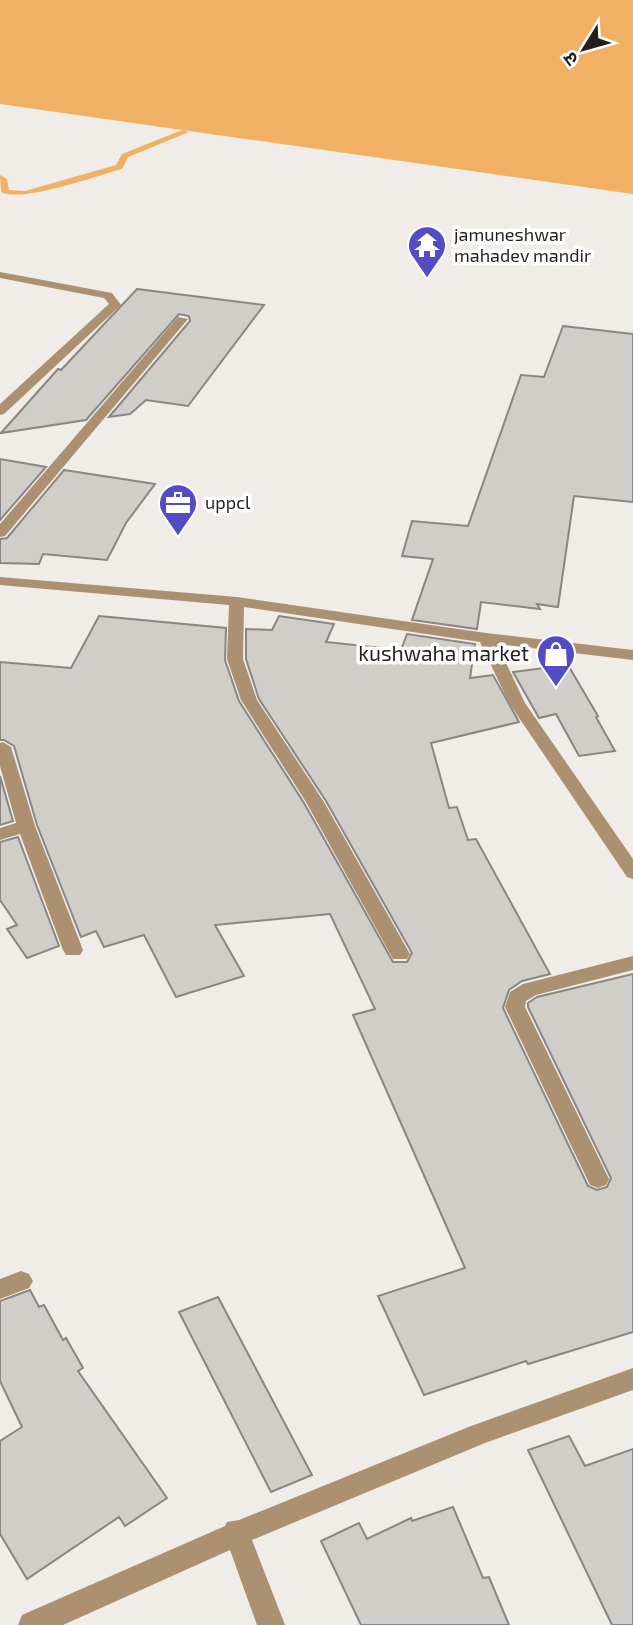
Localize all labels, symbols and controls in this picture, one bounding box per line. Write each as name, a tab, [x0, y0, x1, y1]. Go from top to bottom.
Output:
north arrow	[549, 14, 619, 84]
text: उ	[557, 47, 583, 71]
place label: jamuneshwar mahadev mandir	[454, 223, 591, 266]
temple icon: jamuneshwar mahadev mandir	[406, 224, 448, 279]
office icon: uppcl	[157, 482, 199, 537]
place label: uppcl	[205, 491, 251, 513]
shop icon: kushwaha market	[535, 633, 577, 688]
place label: kushwaha market	[358, 640, 529, 665]

